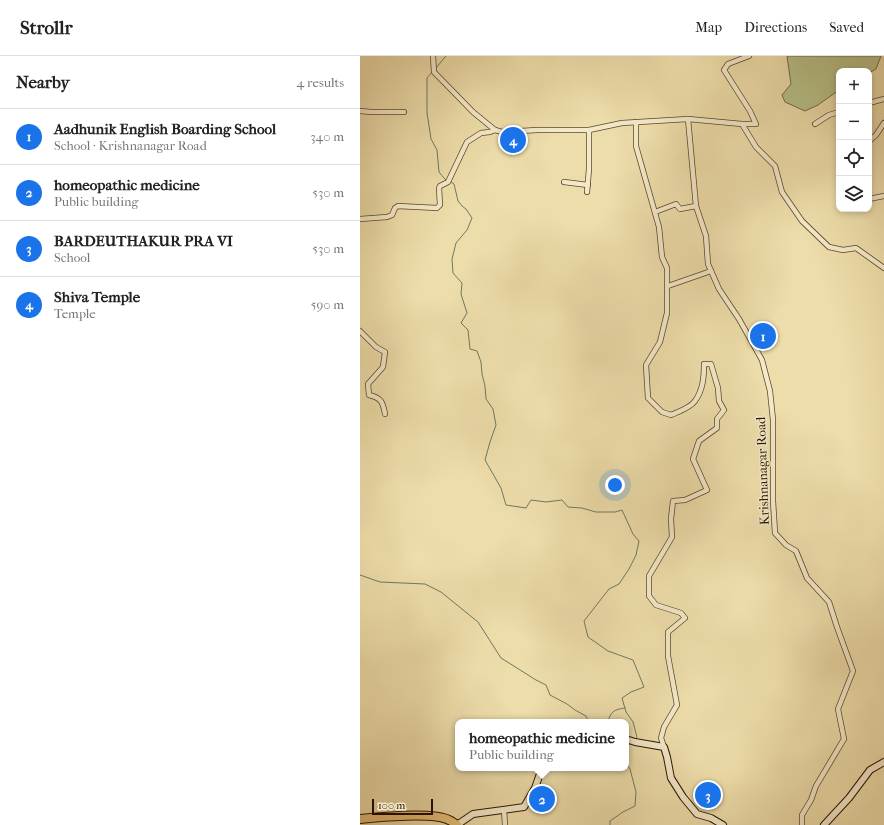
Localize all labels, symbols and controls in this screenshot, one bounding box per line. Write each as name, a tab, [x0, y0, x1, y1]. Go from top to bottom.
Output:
text: Strollr	[20, 17, 73, 39]
text: Map	[695, 19, 722, 36]
text: Directions	[744, 19, 807, 36]
text: Saved	[829, 19, 864, 36]
map controls	[836, 68, 872, 212]
button: +	[836, 68, 872, 104]
text: Nearby	[16, 72, 70, 92]
text: 4 results	[297, 75, 344, 90]
button: −	[836, 104, 872, 140]
text: Aadhunik English Boarding School	[54, 120, 276, 138]
pin: 4	[500, 125, 526, 155]
text: 1	[27, 129, 31, 144]
text: 340 m	[310, 129, 344, 144]
text: School · Krishnanagar Road	[54, 138, 207, 153]
button: locate	[836, 140, 872, 176]
text: homeopathic medicine	[54, 176, 200, 194]
button: layers	[836, 176, 872, 212]
text: 2	[26, 185, 32, 200]
text: 530 m	[312, 185, 344, 200]
text: Public building	[54, 194, 139, 209]
text: BARDEUTHAKUR PRA VI	[54, 232, 233, 250]
text: 3	[26, 241, 32, 256]
text: 530 m	[312, 241, 344, 256]
text: School	[54, 250, 90, 265]
text: Shiva Temple	[54, 288, 140, 306]
text: 4	[25, 297, 33, 312]
text: 590 m	[311, 297, 344, 312]
text: Temple	[54, 306, 96, 321]
pin: 1	[750, 321, 776, 351]
street label: Krishnanagar Road	[753, 416, 772, 525]
your location	[605, 475, 625, 495]
popup	[455, 719, 629, 771]
text: homeopathic medicine	[469, 729, 615, 747]
text: Public building	[469, 747, 554, 762]
pin: 3	[695, 780, 721, 810]
pin: 2	[529, 784, 555, 814]
scale bar	[372, 797, 433, 816]
text: 100 m	[378, 799, 406, 812]

